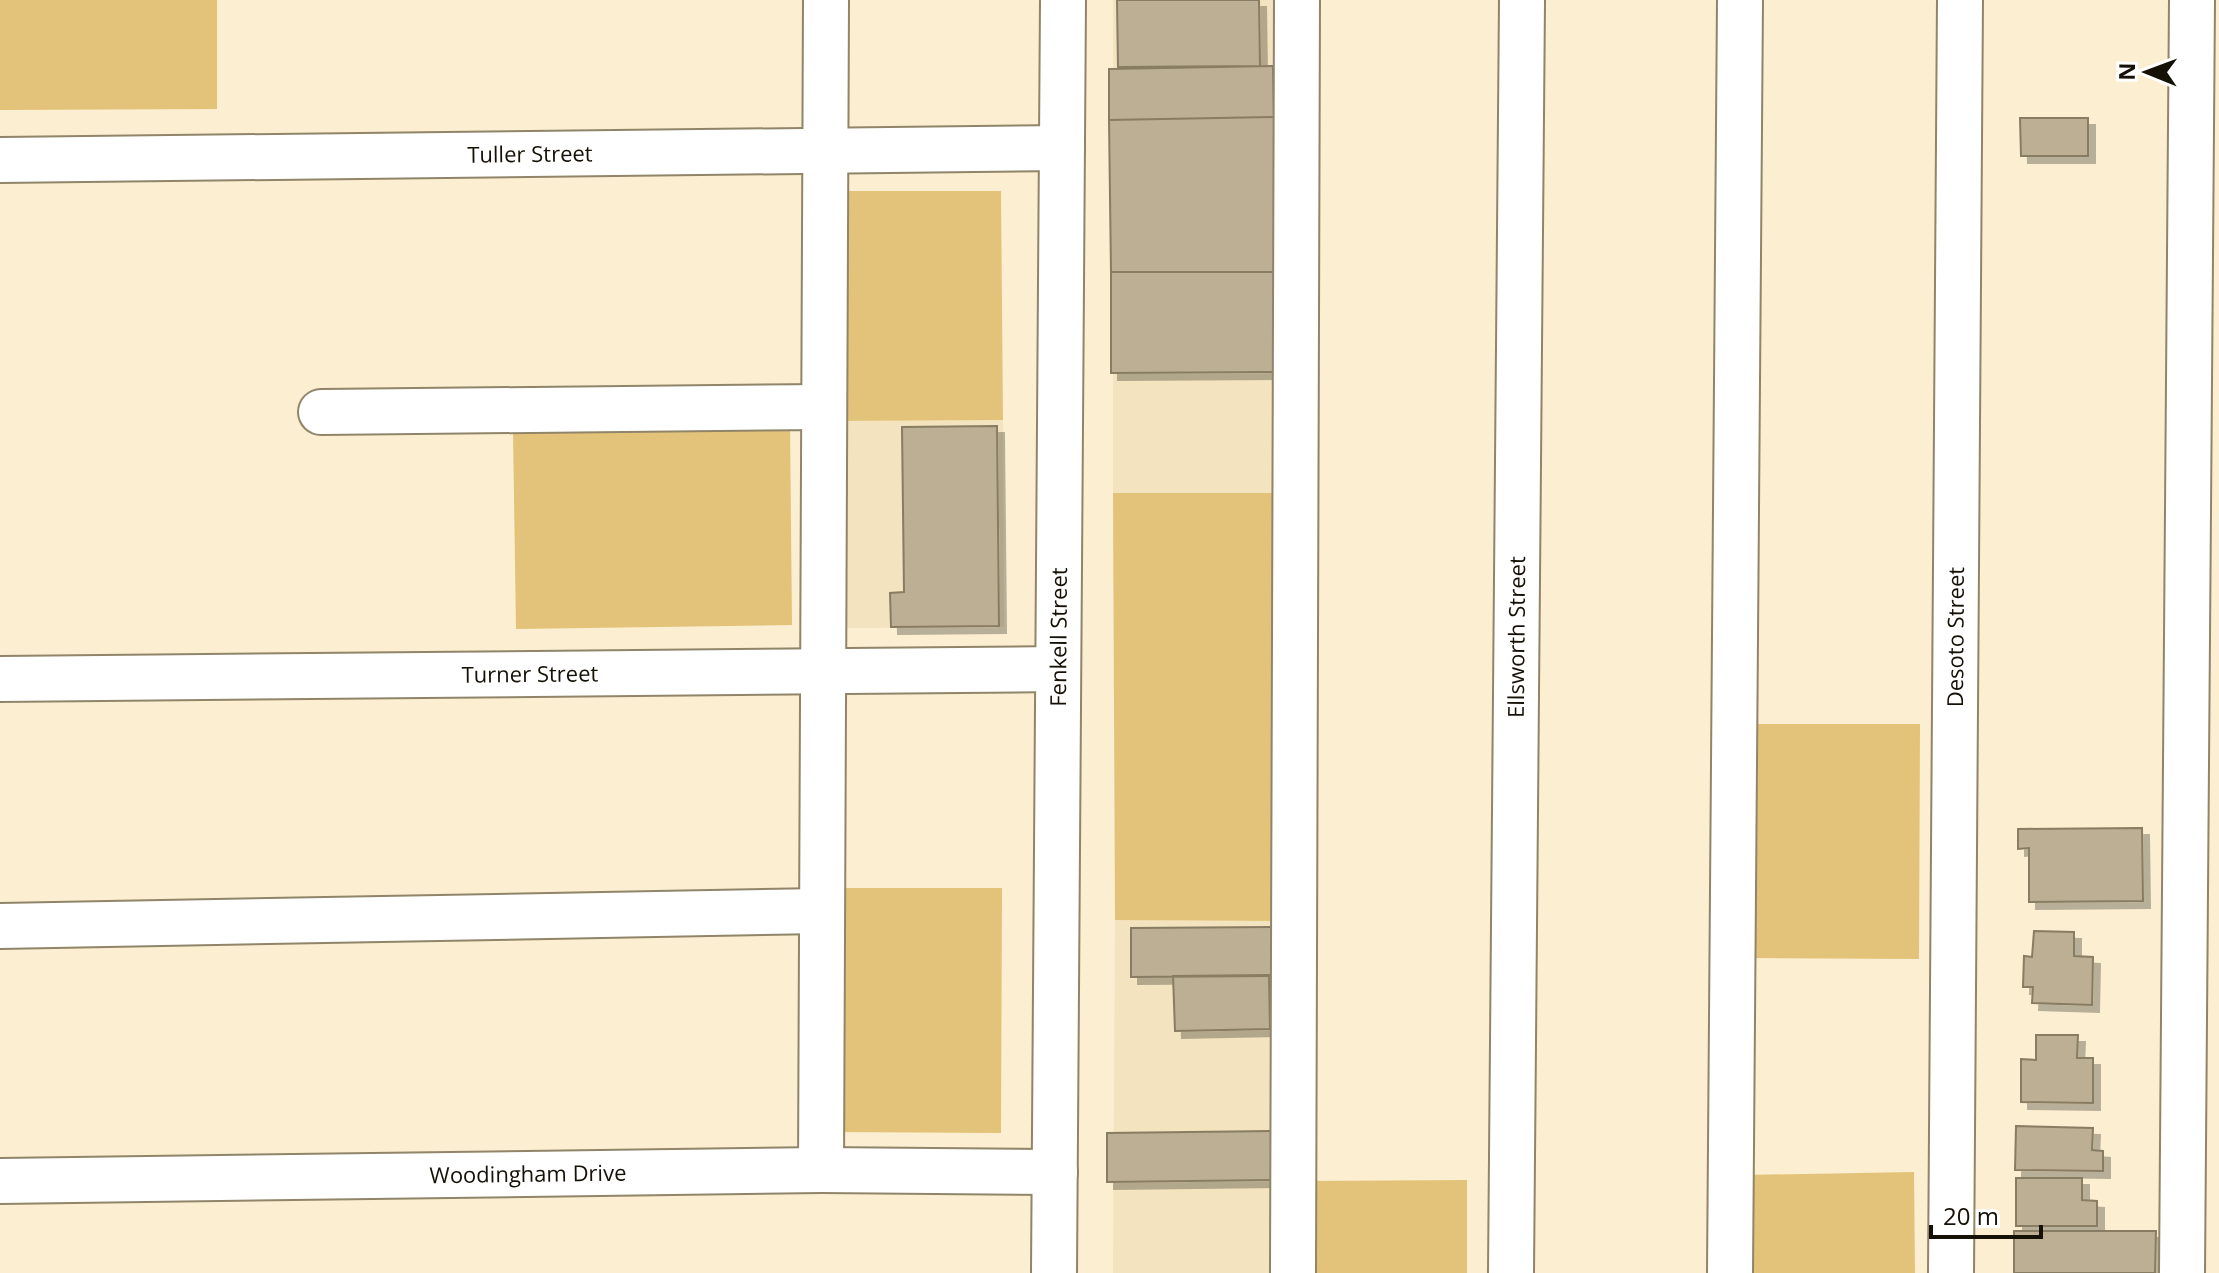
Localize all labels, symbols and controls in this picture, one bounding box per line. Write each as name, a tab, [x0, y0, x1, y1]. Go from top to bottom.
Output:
north arrow	[2107, 32, 2187, 112]
text: N	[2111, 62, 2141, 81]
street label: Tuller Street	[467, 137, 593, 169]
street label: Ellsworth Street	[1500, 556, 1531, 718]
street label: Fenkell Street	[1042, 567, 1073, 707]
street label: Desoto Street	[1939, 567, 1970, 707]
street label: Turner Street	[461, 657, 599, 689]
street label: Woodingham Drive	[429, 1157, 627, 1189]
scale bar	[1931, 1189, 2041, 1239]
text: 20 m	[1943, 1199, 1999, 1232]

